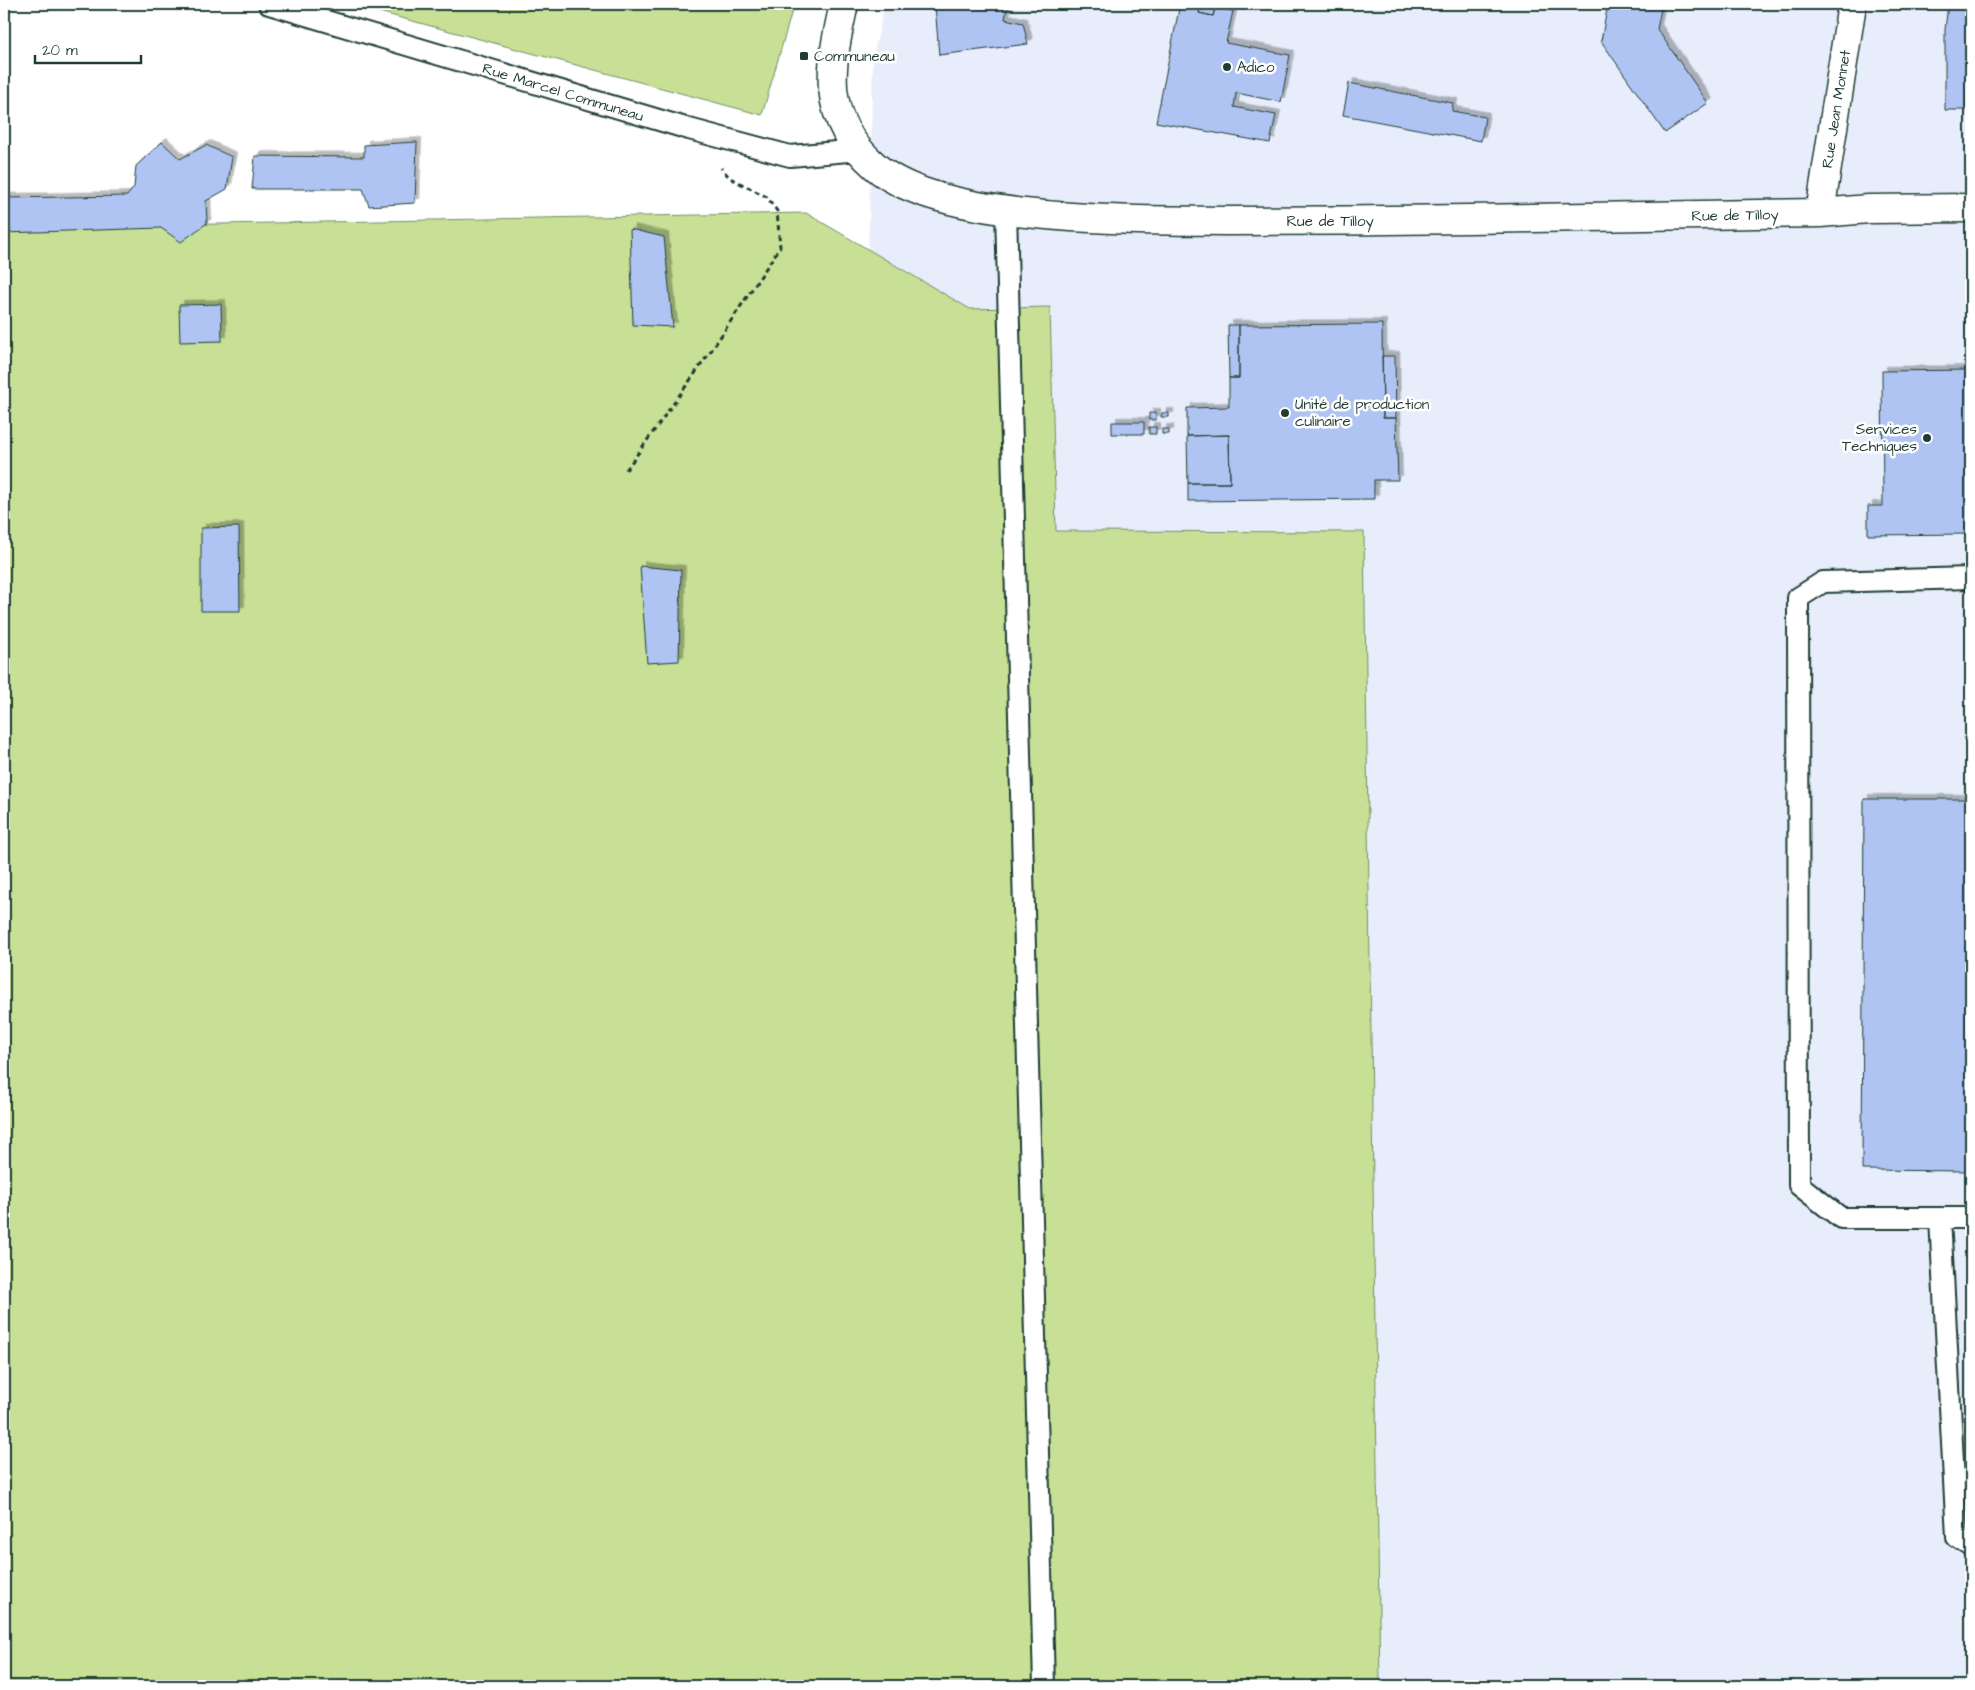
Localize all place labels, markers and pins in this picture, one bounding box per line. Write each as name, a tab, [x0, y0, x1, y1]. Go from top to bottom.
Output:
place label: Communeau	[814, 46, 895, 67]
marker: Communeau	[798, 50, 810, 62]
place label: Adico	[1237, 57, 1275, 78]
marker: Adico	[1221, 61, 1233, 73]
place label: Unité de production culinaire	[1295, 394, 1430, 432]
marker: Unité de production culinaire	[1279, 407, 1291, 419]
place label: Services Techniques	[1842, 419, 1917, 457]
marker: Services Techniques	[1921, 432, 1933, 444]

